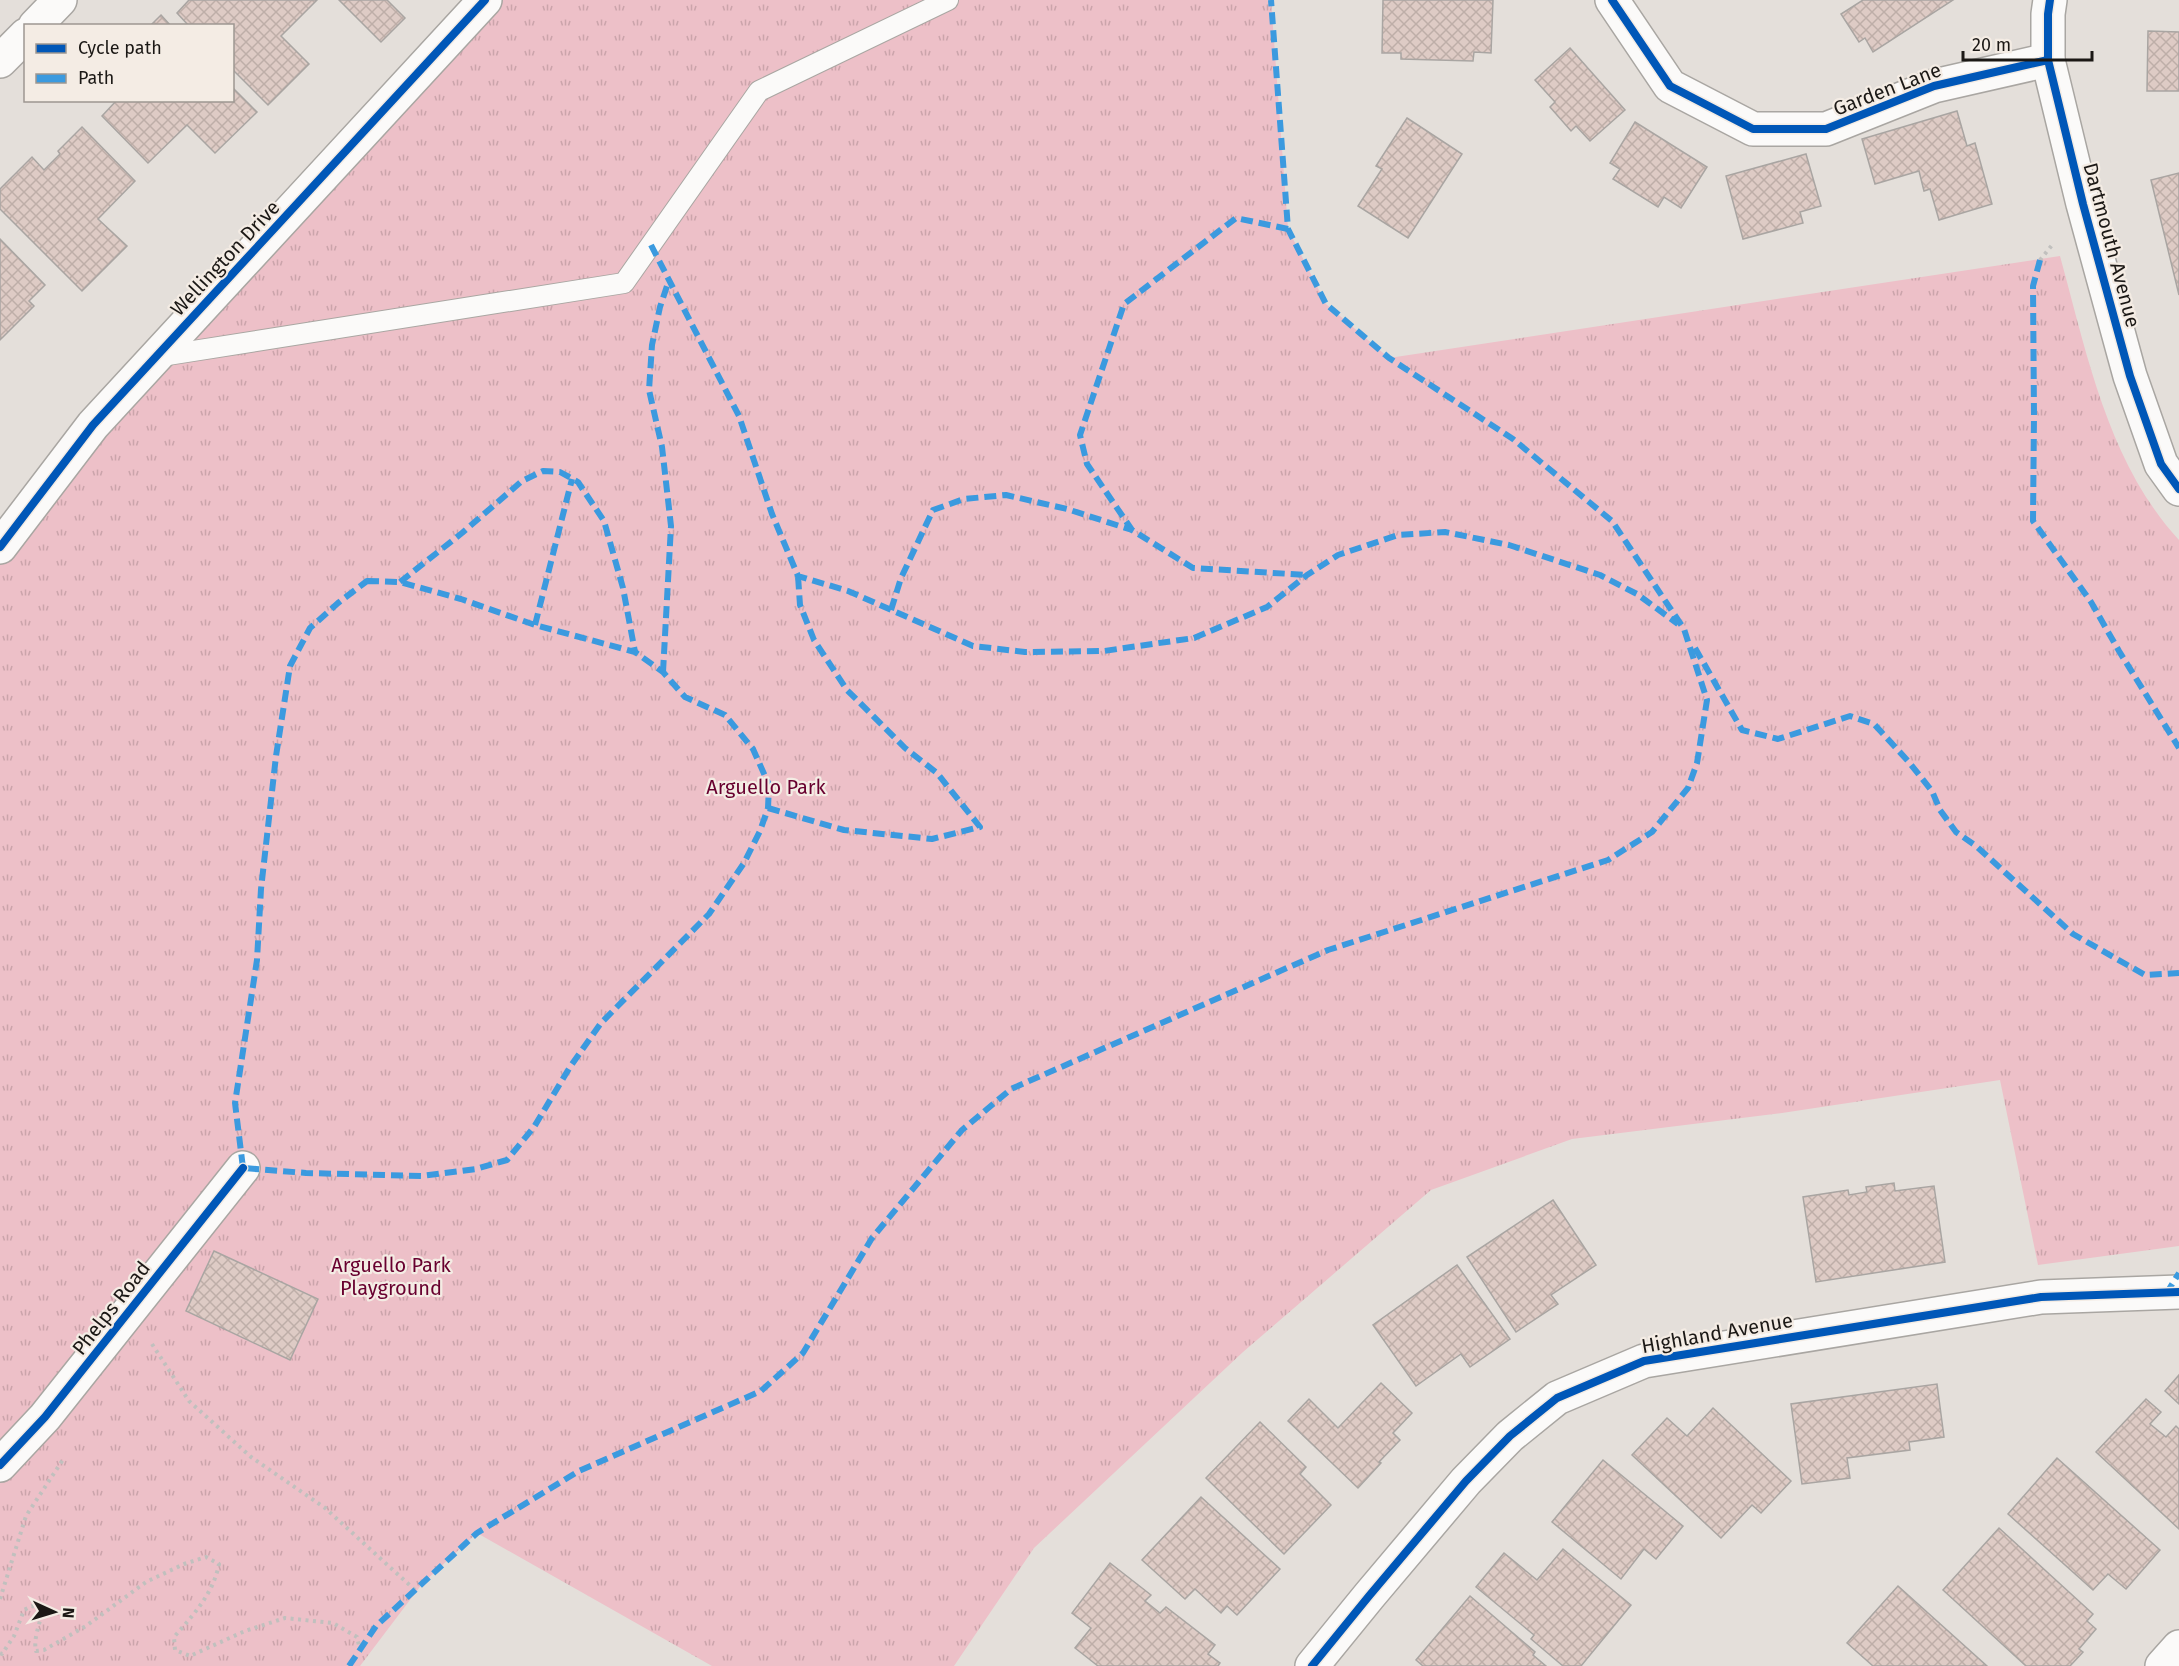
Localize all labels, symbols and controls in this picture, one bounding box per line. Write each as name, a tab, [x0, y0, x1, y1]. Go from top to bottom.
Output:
legend	[24, 24, 234, 102]
scale bar	[1963, 24, 2092, 62]
text: 20 m	[1972, 34, 2011, 56]
text: Cycle path	[78, 37, 162, 59]
street label: Garden Lane	[1830, 57, 1944, 121]
text: Path	[78, 67, 114, 89]
street label: Dartmouth Avenue	[2078, 160, 2146, 330]
street label: Wellington Drive	[165, 195, 285, 321]
park label: Arguello Park	[706, 775, 827, 799]
park label: Arguello Park Playground	[331, 1253, 452, 1300]
street label: Phelps Road	[67, 1256, 155, 1360]
street label: Highland Avenue	[1639, 1308, 1795, 1358]
north arrow	[24, 1582, 84, 1642]
text: N	[59, 1607, 78, 1619]

